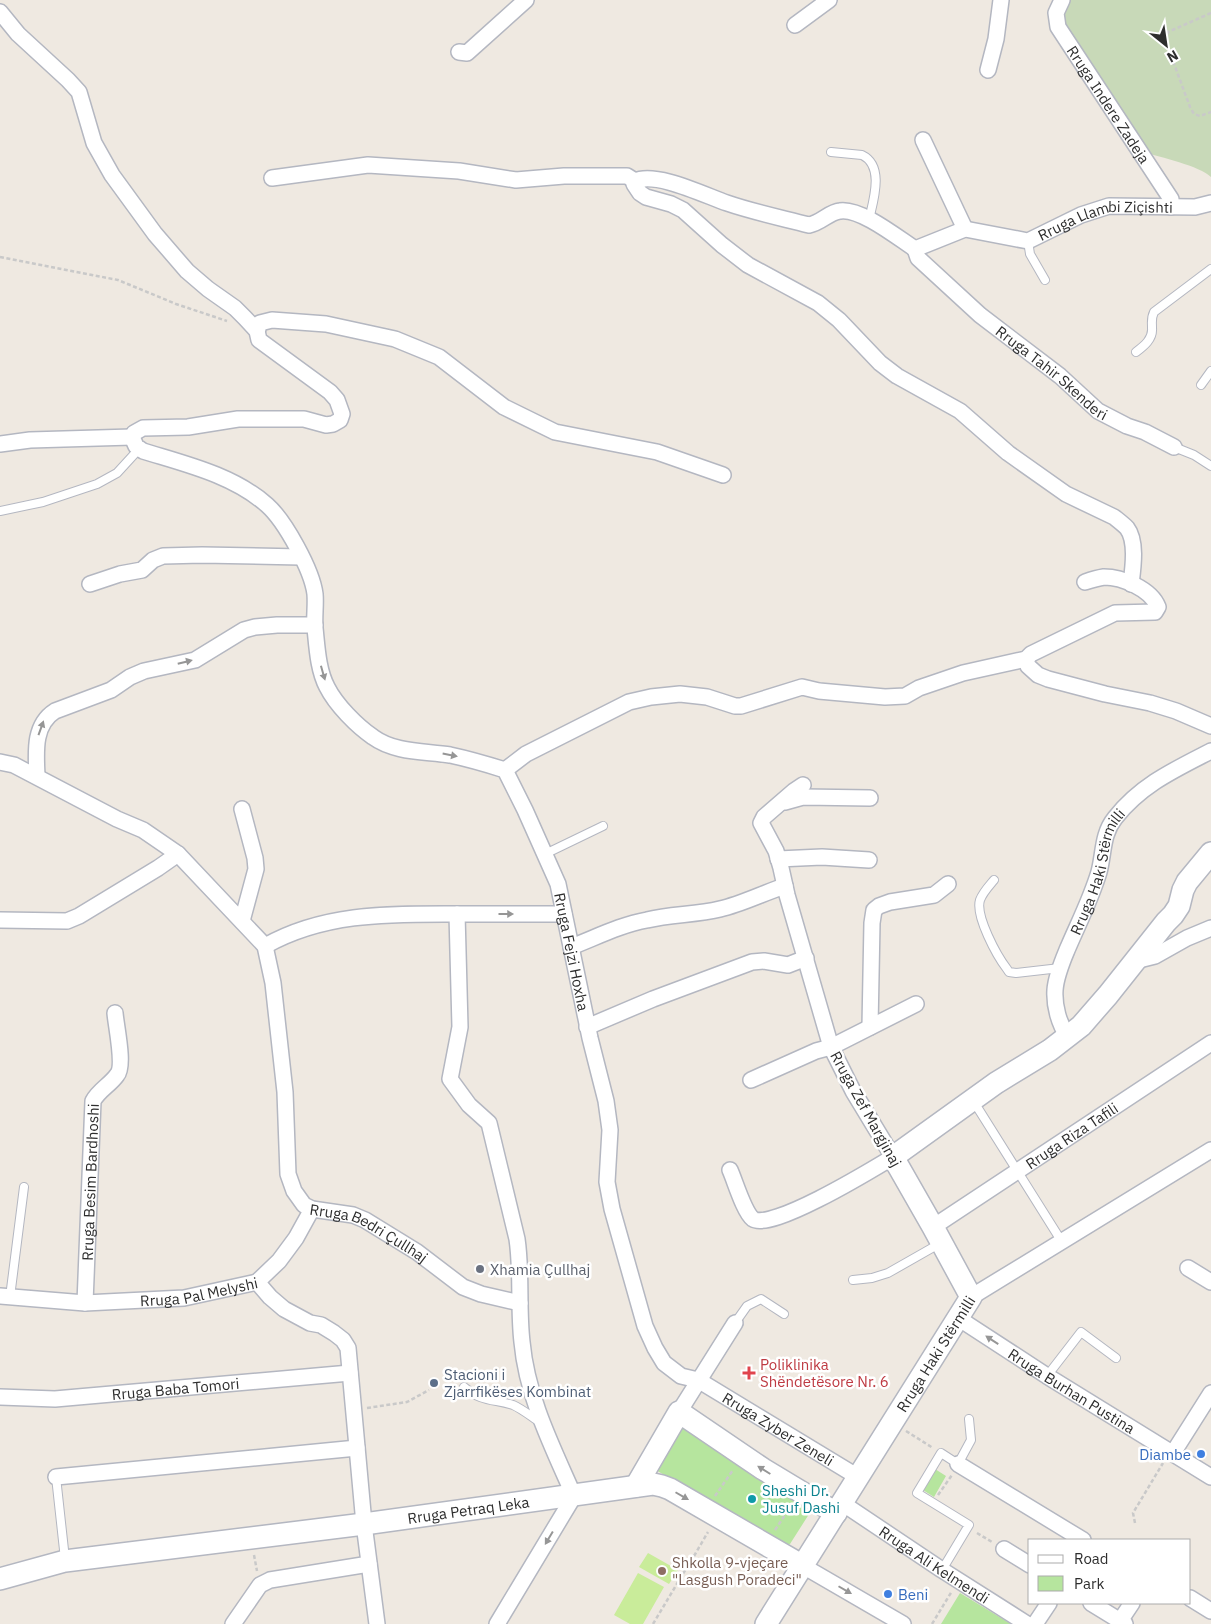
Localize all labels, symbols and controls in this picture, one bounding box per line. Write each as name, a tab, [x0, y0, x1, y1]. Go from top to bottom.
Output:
north arrow	[1141, 20, 1191, 70]
street label: Rruga Indere Zadeja	[1063, 42, 1154, 167]
text: N	[1164, 46, 1181, 67]
street label: Rruga Llambi Ziçishti	[1034, 196, 1173, 244]
street label: Rruga Tahir Skenderi	[992, 321, 1111, 424]
one-way arrow	[177, 658, 192, 666]
one-way arrow	[319, 666, 327, 681]
one-way arrow	[37, 720, 45, 735]
one-way arrow	[442, 752, 458, 760]
street label: Rruga Haki Stërmilli	[1065, 804, 1129, 938]
street label: Rruga Fejzi Hoxha	[551, 891, 594, 1013]
one-way arrow	[498, 910, 514, 918]
street label: Rruga Zef Margjinaj	[826, 1048, 906, 1170]
street label: Rruga Riza Tafili	[1022, 1098, 1121, 1173]
street label: Rruga Besim Bardhoshi	[77, 1103, 102, 1261]
street label: Rruga Bedri Çullhaj	[309, 1199, 432, 1266]
place label: Xhamia Çullhaj	[490, 1260, 590, 1279]
marker: Xhamia Çullhaj	[474, 1263, 486, 1275]
street label: Rruga Pal Melyshi	[140, 1273, 259, 1310]
street label: Rruga Haki Stërmilli	[892, 1292, 979, 1415]
one-way arrow	[985, 1335, 998, 1345]
street label: Rruga Burhan Pustina	[1005, 1344, 1139, 1437]
place label: Poliklinika Shëndetësore Nr. 6	[760, 1355, 889, 1391]
place label: Stacioni i Zjarrfikëses Kombinat	[444, 1365, 591, 1401]
marker: Poliklinika Shëndetësore Nr. 6	[742, 1366, 756, 1380]
street label: Rruga Baba Tomori	[111, 1373, 240, 1403]
marker: Stacioni i Zjarrfikëses Kombinat	[428, 1377, 440, 1389]
street label: Rruga Zyber Zeneli	[719, 1388, 837, 1470]
place label: Diambe	[1139, 1445, 1191, 1464]
marker: Diambe	[1195, 1448, 1207, 1460]
one-way arrow	[758, 1465, 771, 1474]
place label: Sheshi Dr. Jusuf Dashi	[762, 1481, 840, 1517]
street label: Rruga Petraq Leka	[406, 1492, 530, 1527]
one-way arrow	[675, 1492, 688, 1501]
marker: Sheshi Dr. Jusuf Dashi	[746, 1493, 758, 1505]
street label: Rruga Ali Kelmendi	[876, 1521, 993, 1607]
one-way arrow	[544, 1531, 554, 1544]
legend	[1028, 1539, 1191, 1604]
text: Road	[1074, 1549, 1109, 1568]
place label: Shkolla 9-vjeçare "Lasgush Poradeci"	[672, 1553, 802, 1589]
marker: Shkolla 9-vjeçare "Lasgush Poradeci"	[656, 1565, 668, 1577]
text: Park	[1074, 1574, 1104, 1593]
place label: Beni	[898, 1585, 928, 1604]
one-way arrow	[838, 1586, 852, 1595]
marker: Beni	[882, 1588, 894, 1600]

